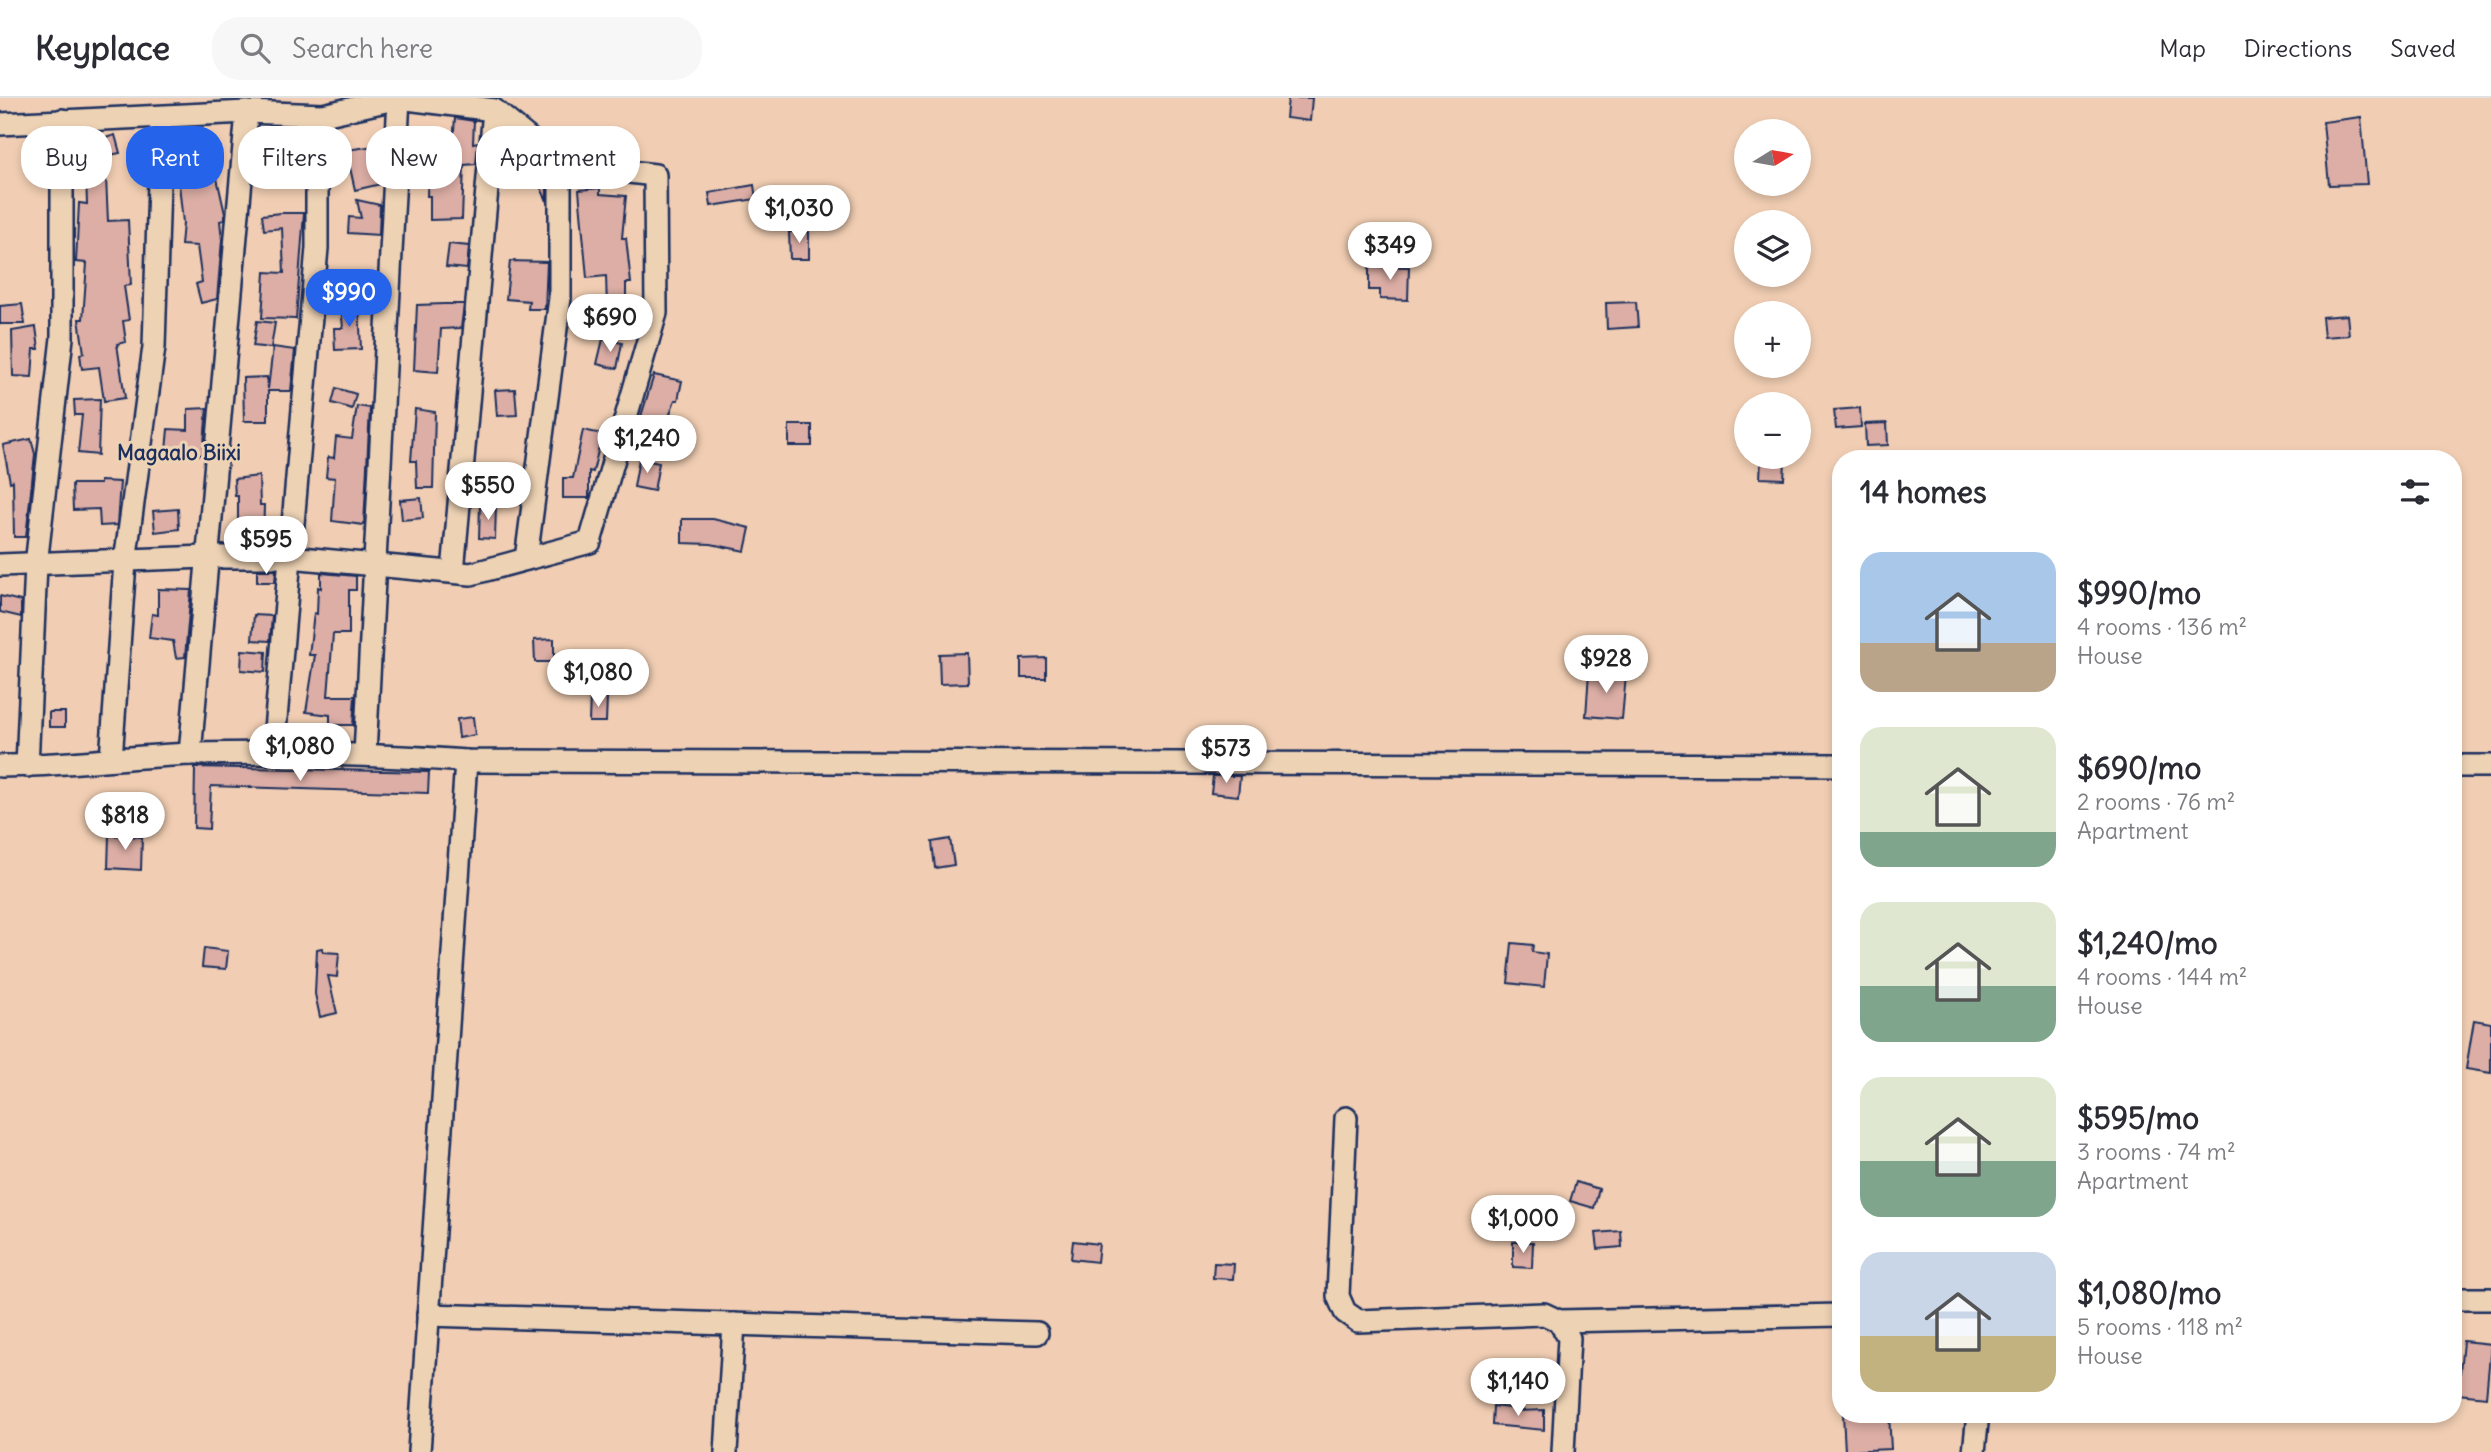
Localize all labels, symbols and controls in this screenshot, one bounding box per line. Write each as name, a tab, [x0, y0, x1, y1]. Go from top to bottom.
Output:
search box	[212, 17, 702, 80]
text: Keyplace	[35, 27, 170, 69]
icon: search	[236, 29, 274, 67]
text: Search here	[292, 32, 433, 65]
text: Map	[2159, 33, 2206, 63]
text: Directions	[2244, 33, 2352, 63]
text: Saved	[2390, 33, 2456, 63]
north arrow	[1734, 119, 1811, 196]
map controls	[1734, 119, 1811, 469]
chip: Buy	[21, 126, 112, 189]
chip: Rent	[126, 126, 224, 189]
chip: Filters	[238, 126, 352, 189]
chip: New	[366, 126, 462, 189]
chip: Apartment	[476, 126, 640, 189]
pin: $1,030	[742, 186, 856, 245]
text: $1,030	[764, 193, 834, 222]
button: layers	[1734, 210, 1811, 287]
pin: $349	[1349, 222, 1431, 282]
text: $349	[1364, 230, 1416, 259]
pin: $990	[308, 270, 390, 329]
text: $990	[322, 277, 376, 306]
pin: $690	[569, 294, 651, 354]
button: +	[1734, 301, 1811, 378]
text: $690	[583, 302, 637, 331]
button: −	[1734, 392, 1811, 469]
pin: $1,240	[590, 416, 704, 475]
text: $1,240	[614, 423, 680, 452]
district label: Magaalo Biixi	[117, 439, 241, 466]
pin: $550	[447, 462, 529, 522]
text: $550	[461, 470, 515, 499]
text: 14 homes	[1860, 473, 1987, 511]
icon: filters	[2396, 473, 2434, 511]
pin: $595	[225, 517, 307, 576]
text: $595	[240, 524, 292, 553]
text: $990/mo	[2077, 574, 2201, 612]
icon: home	[1916, 580, 2000, 664]
text: 4 rooms · 136 m²	[2077, 612, 2247, 641]
pin: $928	[1565, 636, 1647, 695]
text: House	[2077, 641, 2143, 670]
text: $928	[1580, 643, 1632, 672]
pin: $1,080	[541, 650, 655, 709]
text: $1,080	[563, 657, 633, 686]
pin: $1,080	[243, 724, 357, 783]
pin: $573	[1185, 726, 1267, 785]
text: $1,080	[265, 731, 335, 760]
text: $573	[1201, 733, 1251, 762]
text: $690/mo	[2077, 749, 2201, 787]
icon: home	[1916, 755, 2000, 839]
text: 2 rooms · 76 m²	[2077, 787, 2235, 816]
pin: $818	[84, 792, 166, 852]
text: $818	[101, 800, 149, 829]
text: Apartment	[2077, 816, 2189, 845]
text: $1,240/mo	[2077, 924, 2218, 962]
icon: home	[1916, 930, 2000, 1014]
text: 4 rooms · 144 m²	[2077, 962, 2247, 991]
text: House	[2077, 991, 2143, 1020]
text: $595/mo	[2077, 1099, 2199, 1137]
icon: home	[1916, 1105, 2000, 1189]
text: 3 rooms · 74 m²	[2077, 1137, 2236, 1166]
text: Apartment	[2077, 1166, 2189, 1195]
pin: $1,000	[1466, 1196, 1580, 1255]
text: $1,000	[1487, 1203, 1559, 1232]
text: $1,080/mo	[2077, 1274, 2221, 1312]
icon: home	[1916, 1280, 2000, 1364]
text: 5 rooms · 118 m²	[2077, 1312, 2243, 1341]
text: House	[2077, 1341, 2143, 1370]
pin: $1,140	[1461, 1358, 1575, 1418]
text: $1,140	[1487, 1366, 1549, 1395]

